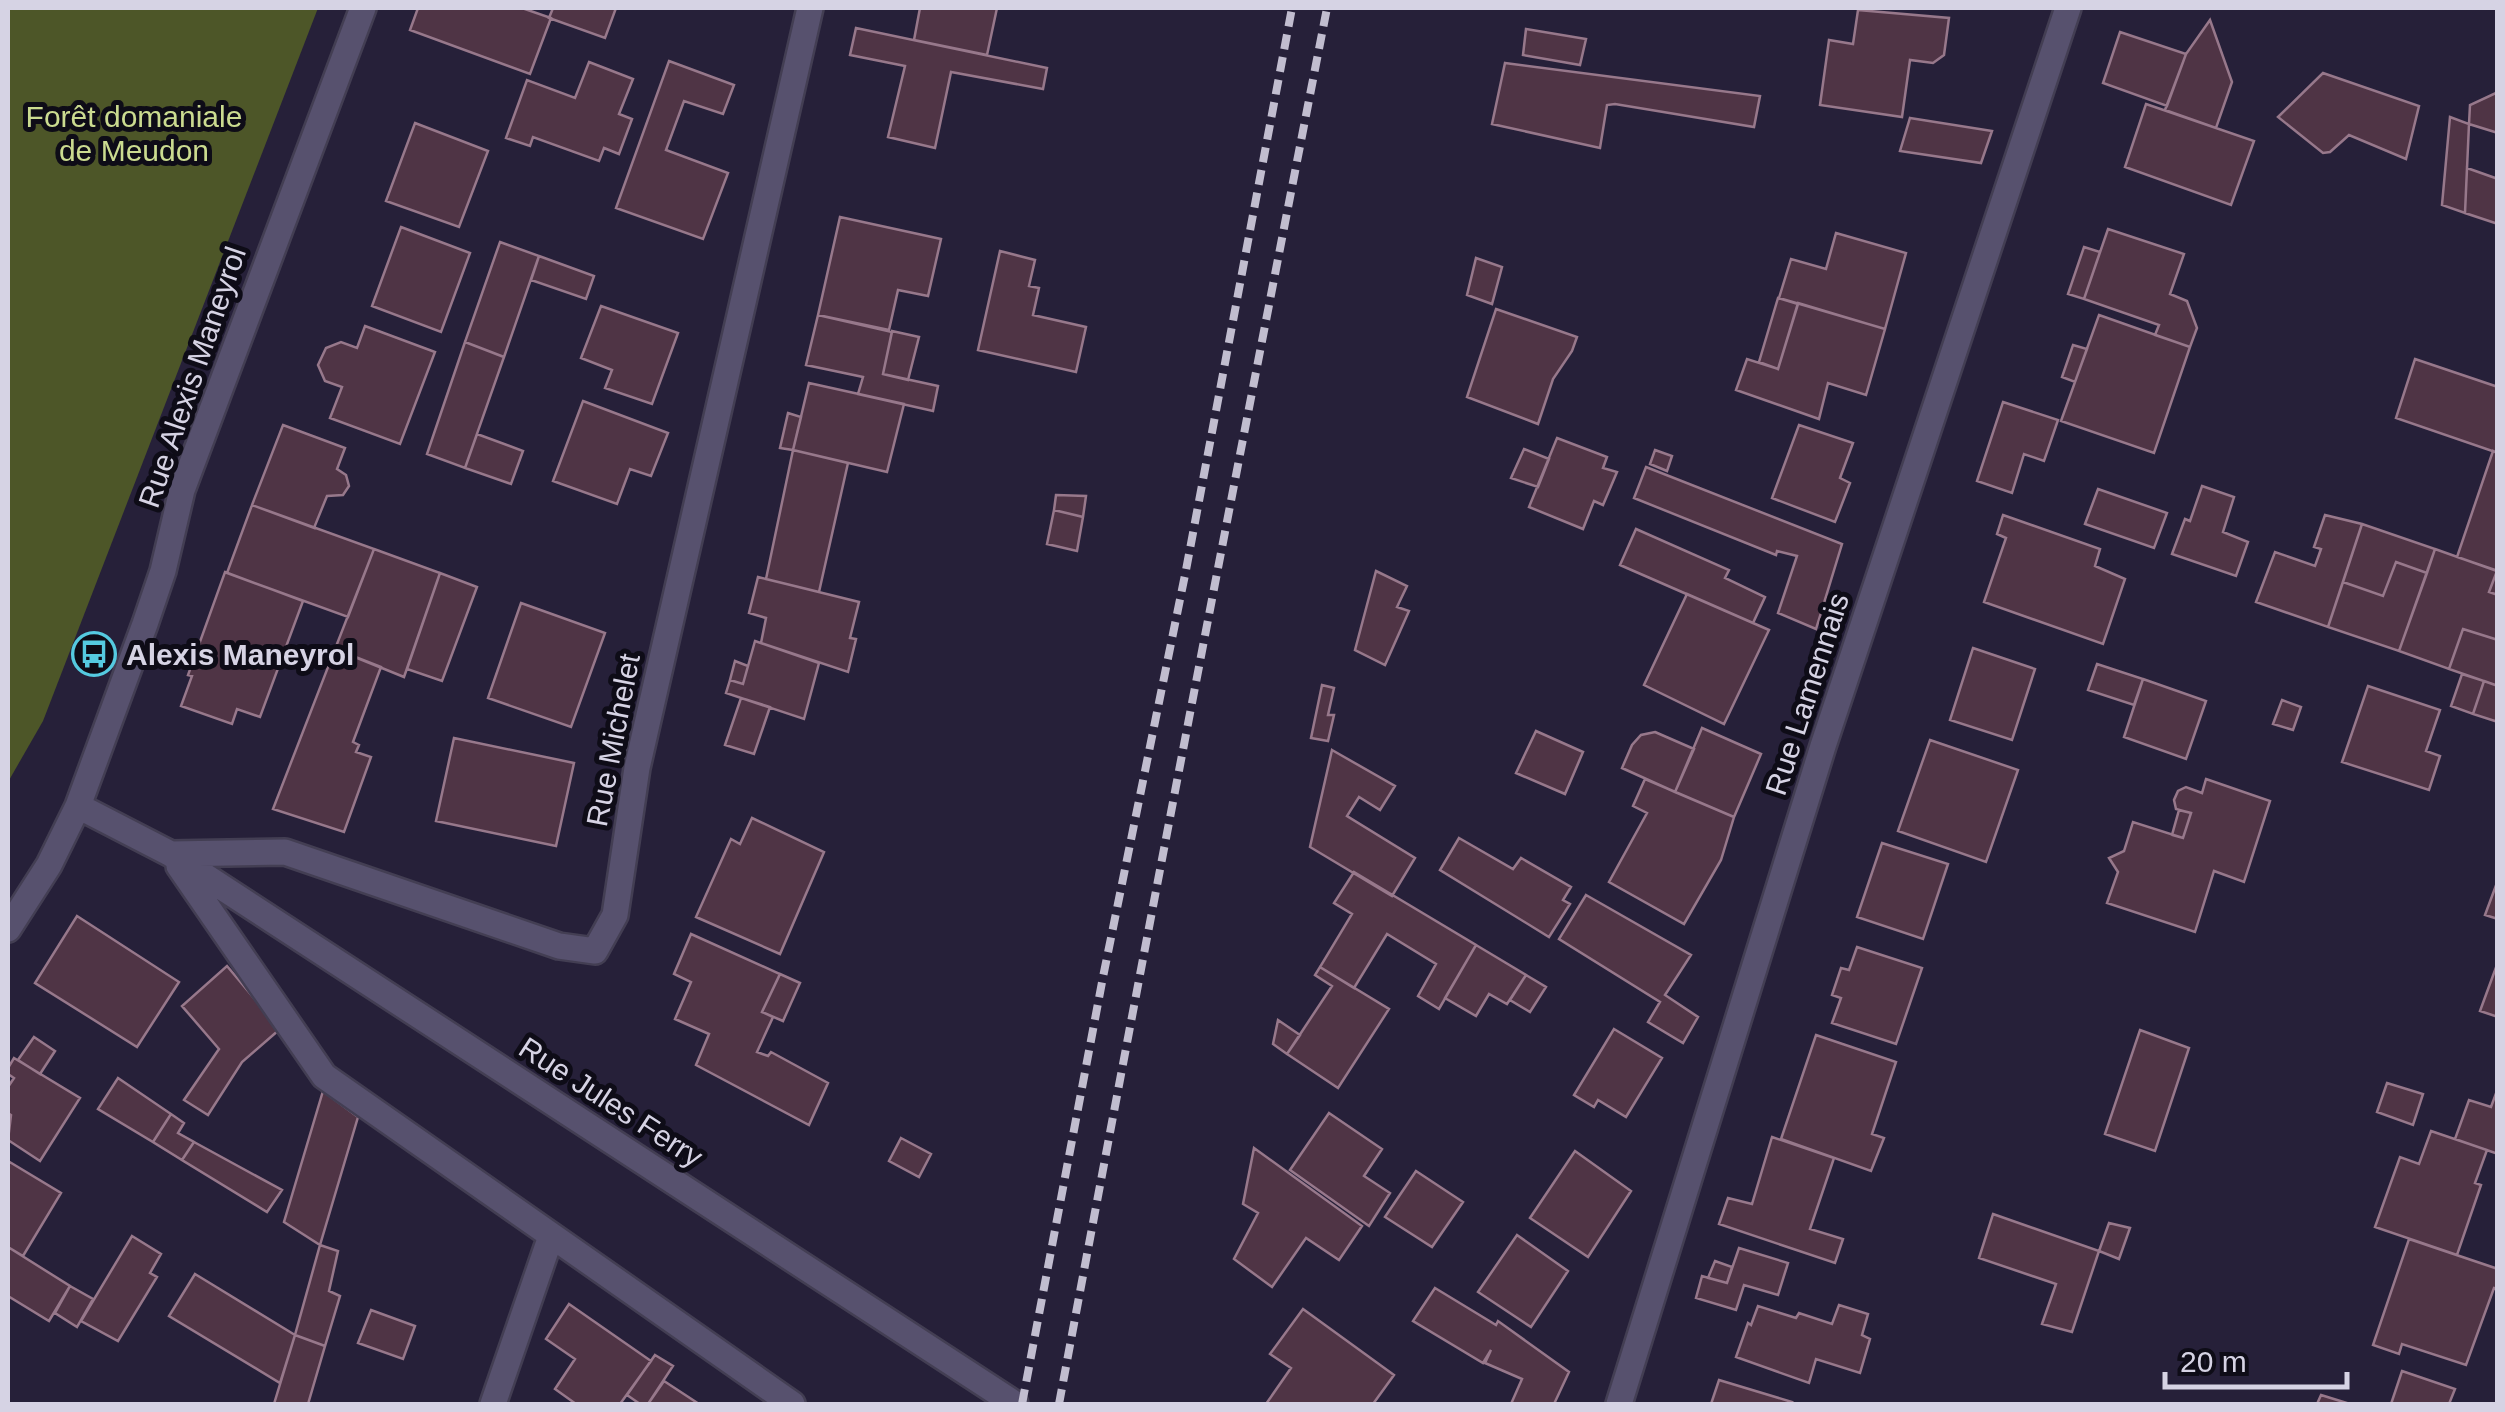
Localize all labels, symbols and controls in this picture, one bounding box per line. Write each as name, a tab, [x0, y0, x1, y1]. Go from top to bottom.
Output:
park label: Forêt domaniale de Meudon	[26, 100, 242, 167]
street label: Rue Alexis Maneyrol	[132, 242, 252, 512]
street label: Rue Lamennais	[1759, 589, 1855, 799]
bus stop icon: Alexis Maneyrol	[71, 631, 117, 677]
place label: Alexis Maneyrol	[126, 638, 354, 671]
street label: Rue Michelet	[580, 650, 646, 829]
street label: Rue Jules Ferry	[513, 1031, 709, 1173]
scale bar	[2165, 1327, 2348, 1389]
text: 20 m	[2180, 1345, 2247, 1378]

